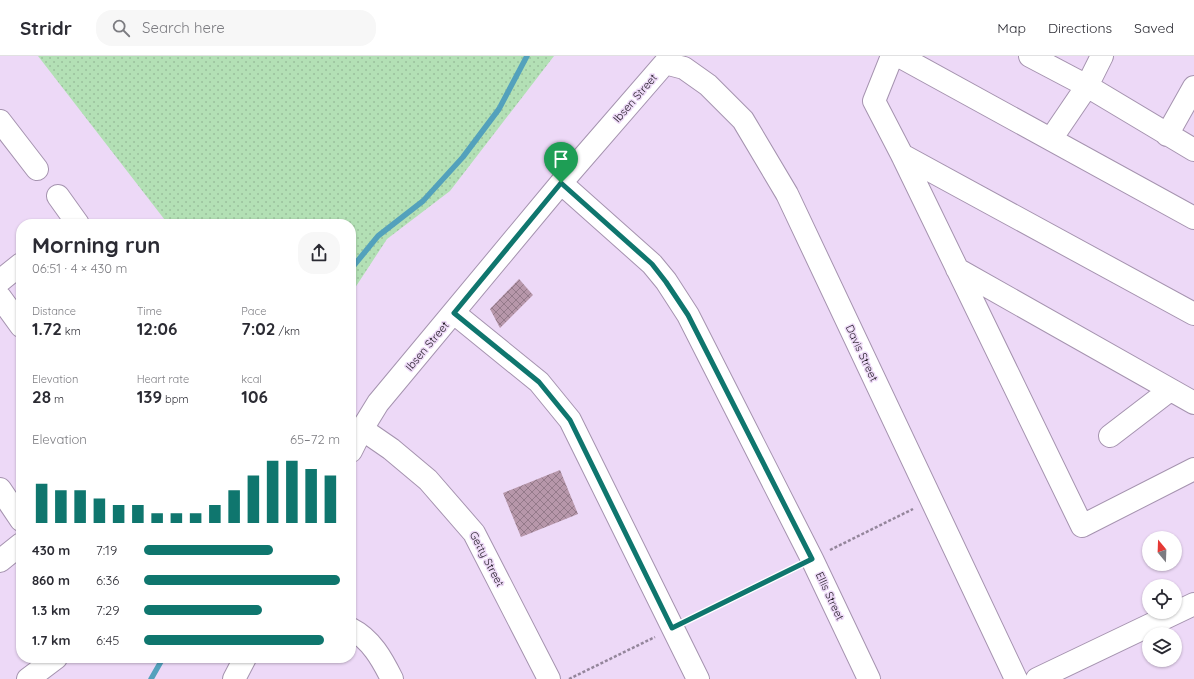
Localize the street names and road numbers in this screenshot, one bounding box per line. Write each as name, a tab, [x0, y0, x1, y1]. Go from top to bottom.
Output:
street label: Ibsen Street	[610, 70, 660, 125]
street label: Ibsen Street	[402, 318, 452, 374]
street label: Davis Street	[843, 322, 881, 384]
street label: Getty Street	[467, 529, 508, 589]
street label: Ellis Street	[813, 570, 847, 623]

